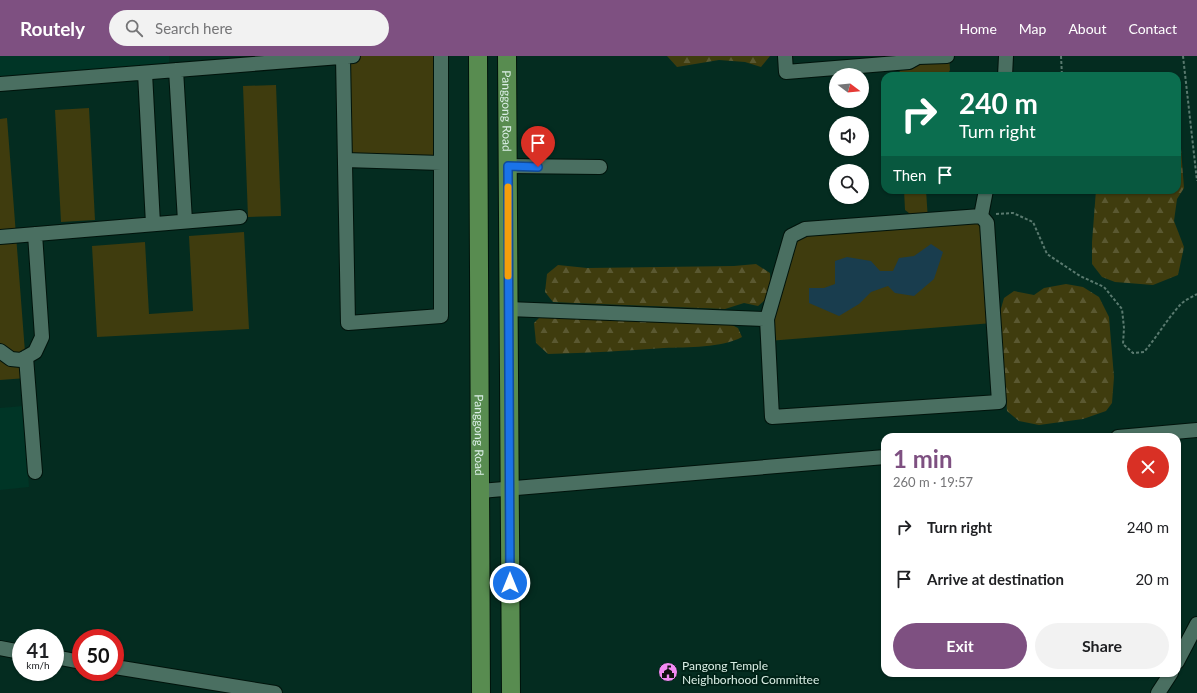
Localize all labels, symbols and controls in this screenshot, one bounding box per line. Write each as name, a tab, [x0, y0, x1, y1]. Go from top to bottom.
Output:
search box	[109, 10, 389, 46]
text: Routely	[20, 17, 85, 40]
icon: search	[123, 17, 145, 39]
text: Search here	[155, 19, 232, 37]
text: Home	[959, 20, 997, 37]
text: Map	[1019, 20, 1046, 37]
text: About	[1068, 20, 1106, 37]
text: Contact	[1128, 20, 1177, 37]
north arrow	[829, 68, 869, 108]
map controls	[829, 68, 869, 204]
street label: Panggong Road	[500, 70, 515, 152]
text: 240 m	[959, 86, 1038, 120]
icon: right	[893, 88, 945, 140]
button: sound	[829, 116, 869, 156]
text: Turn right	[959, 120, 1036, 142]
pin	[521, 126, 555, 167]
icon: arrive	[527, 132, 549, 154]
button: search	[829, 164, 869, 204]
icon: arrive	[934, 164, 956, 186]
text: Then	[893, 166, 926, 184]
street label: Panggong Road	[472, 394, 487, 476]
text: 1 min	[893, 444, 953, 473]
button: close	[1127, 446, 1169, 488]
text: 260 m · 19:57	[893, 474, 973, 490]
icon: right	[893, 516, 915, 538]
text: Turn right	[927, 518, 992, 536]
text: 240 m	[1127, 518, 1169, 536]
position arrow	[489, 562, 531, 604]
icon: arrive	[893, 568, 915, 590]
text: Arrive at destination	[927, 570, 1064, 588]
text: 20 m	[1135, 570, 1169, 588]
button: Exit	[893, 623, 1027, 669]
button: Share	[1035, 623, 1169, 669]
speed limit sign: 50	[72, 629, 124, 681]
text: 41	[26, 638, 50, 662]
place label: Pangong Temple Neighborhood Committee	[682, 658, 819, 687]
text: km/h	[26, 659, 50, 671]
public building icon: Pangong Temple Neighborhood Committee	[657, 661, 679, 683]

